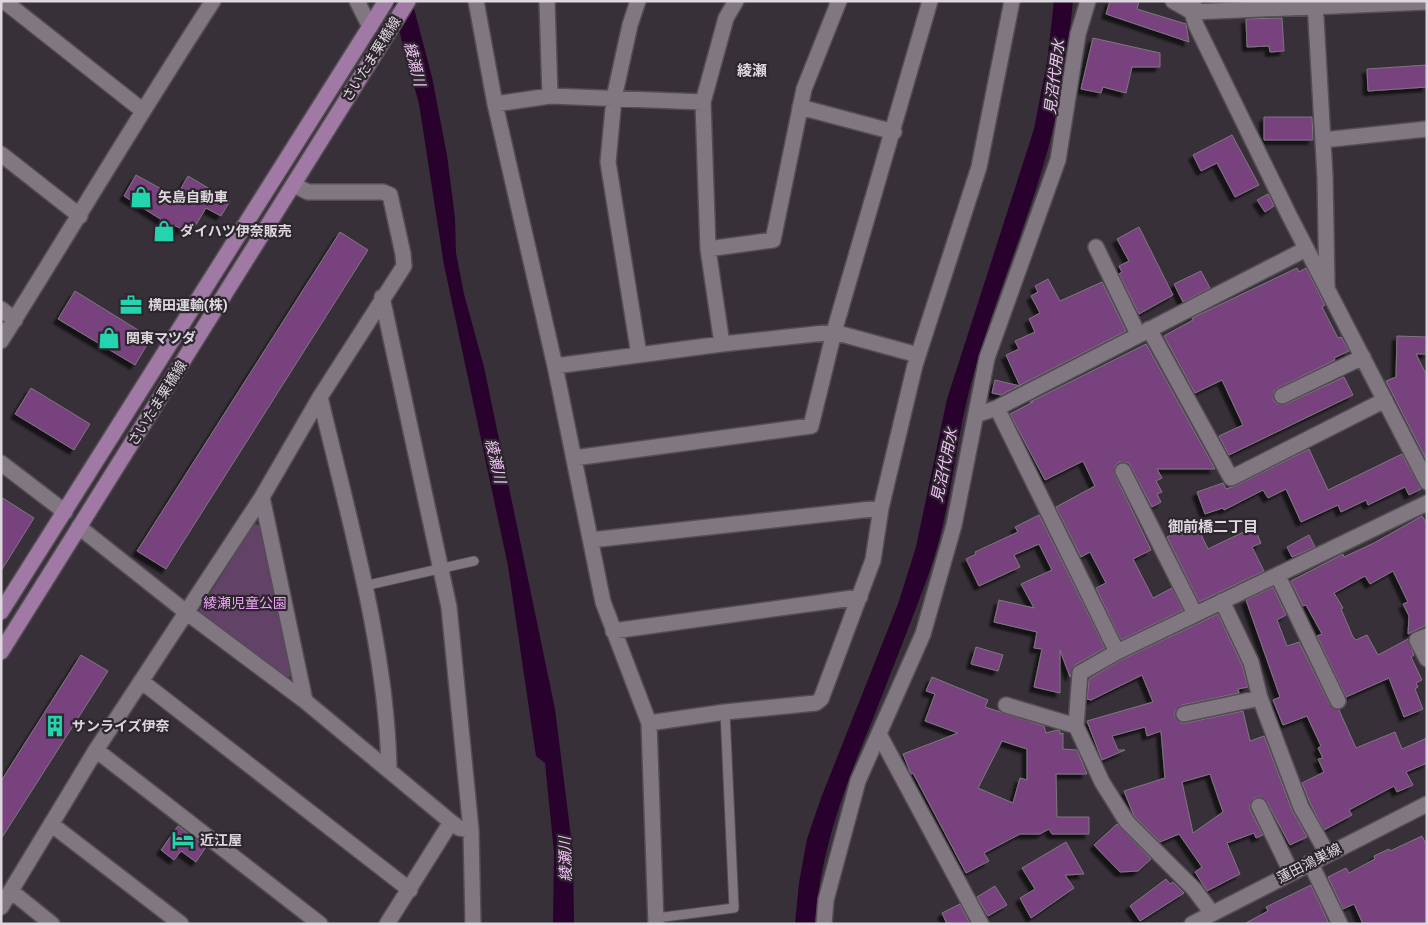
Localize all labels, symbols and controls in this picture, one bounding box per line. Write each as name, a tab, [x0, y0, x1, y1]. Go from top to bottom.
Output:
street label: さいたま栗橋線	[338, 13, 404, 105]
water label: 見沼代用水	[1040, 37, 1068, 115]
water label: 綾瀬川	[400, 40, 430, 90]
district label: 綾瀬	[737, 61, 767, 80]
shop icon: 矢島自動車	[128, 184, 154, 210]
place label: 矢島自動車	[158, 188, 228, 206]
shop icon: ダイハツ伊奈販売	[151, 218, 177, 244]
place label: ダイハツ伊奈販売	[180, 222, 292, 240]
office icon: 横田運輸(株)	[118, 292, 144, 318]
place label: 横田運輸(株)	[148, 296, 228, 314]
shop icon: 関東マツダ	[96, 325, 122, 351]
place label: 関東マツダ	[126, 329, 196, 347]
street label: さいたま栗橋線	[124, 357, 190, 449]
water label: 見沼代用水	[927, 424, 962, 504]
water label: 綾瀬川	[482, 437, 511, 487]
district label: 御前橋二丁目	[1168, 517, 1258, 536]
park label: 綾瀬児童公園	[203, 594, 287, 612]
building icon: サンライズ伊奈	[42, 713, 68, 739]
place label: サンライズ伊奈	[72, 717, 170, 735]
hotel icon: 近江屋	[170, 827, 196, 853]
place label: 近江屋	[200, 831, 242, 849]
water label: 綾瀬川	[555, 834, 575, 882]
street label: 蓮田鴻巣線	[1274, 839, 1344, 887]

